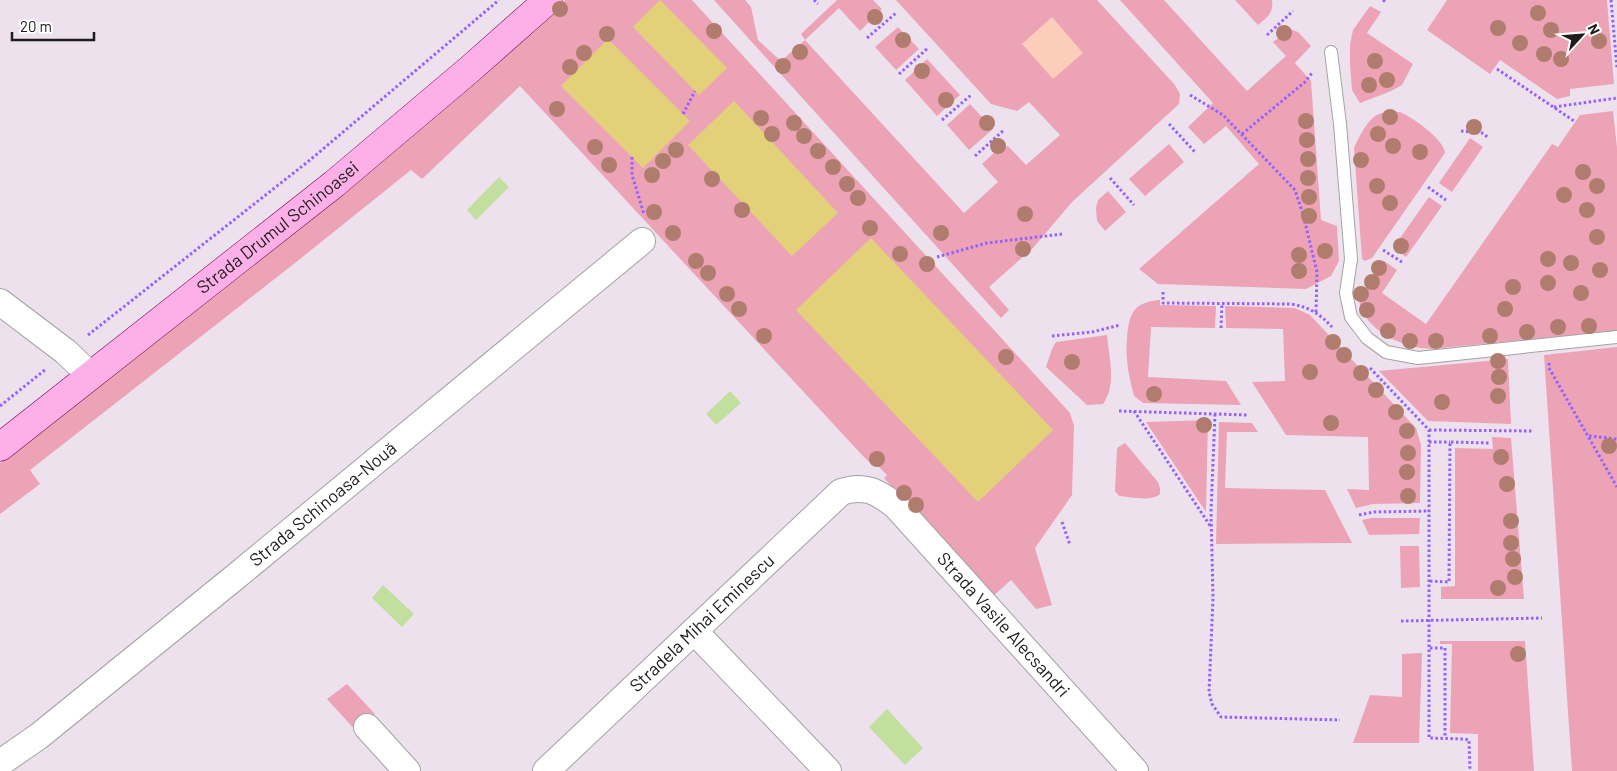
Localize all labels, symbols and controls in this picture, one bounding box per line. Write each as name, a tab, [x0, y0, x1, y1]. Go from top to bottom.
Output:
scale bar	[12, 10, 95, 42]
north arrow	[1557, 10, 1607, 60]
text: 20 m	[20, 17, 52, 35]
text: N	[1584, 21, 1604, 37]
street label: Strada Drumul Schinoasei	[192, 156, 363, 298]
street label: Strada Schinoasa-Nouă	[245, 437, 400, 571]
street label: Strada Vasile Alecsandri	[933, 547, 1075, 701]
street label: Stradela Mihai Eminescu	[625, 549, 778, 696]

